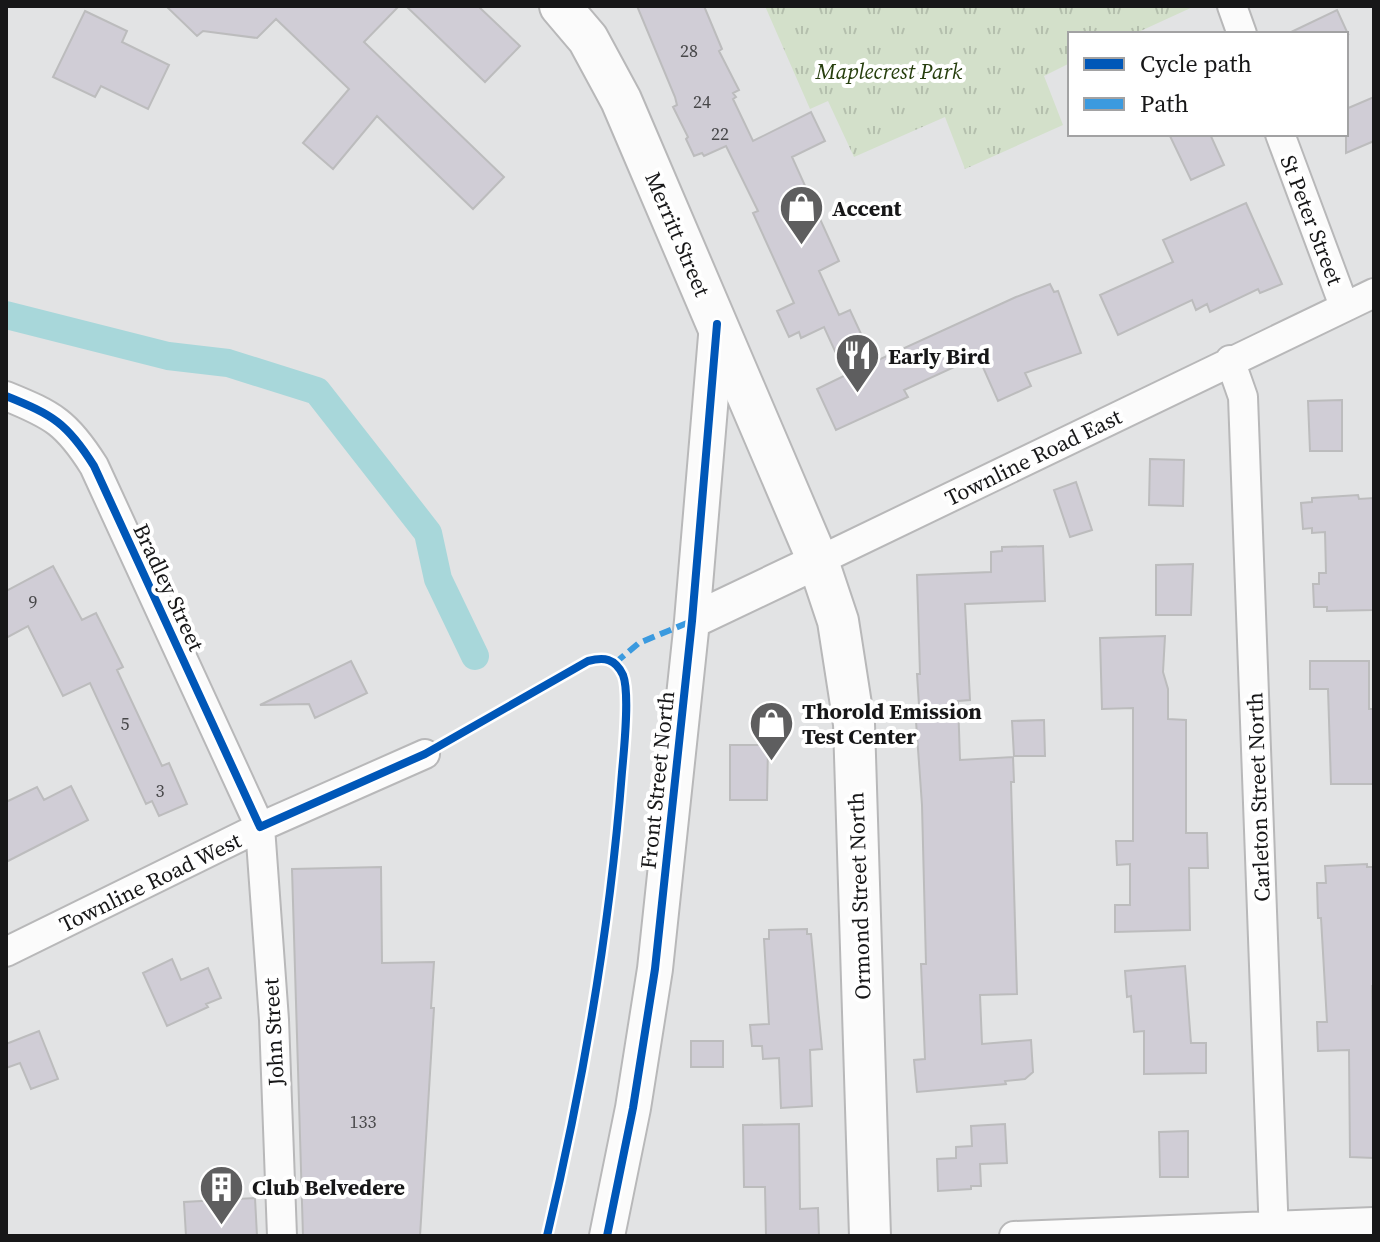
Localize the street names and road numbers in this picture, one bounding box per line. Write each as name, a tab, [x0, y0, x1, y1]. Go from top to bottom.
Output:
street label: St Peter Street	[1273, 151, 1351, 290]
street label: Merritt Street	[638, 167, 718, 302]
street label: Townline Road East	[940, 401, 1127, 513]
street label: Bradley Street	[126, 518, 212, 656]
street label: Front Street North	[633, 689, 681, 871]
street label: Carleton Street North	[1239, 692, 1277, 902]
street label: Ormond Street North	[840, 792, 878, 1000]
street label: Townline Road West	[54, 825, 247, 939]
street label: John Street	[255, 976, 291, 1088]

